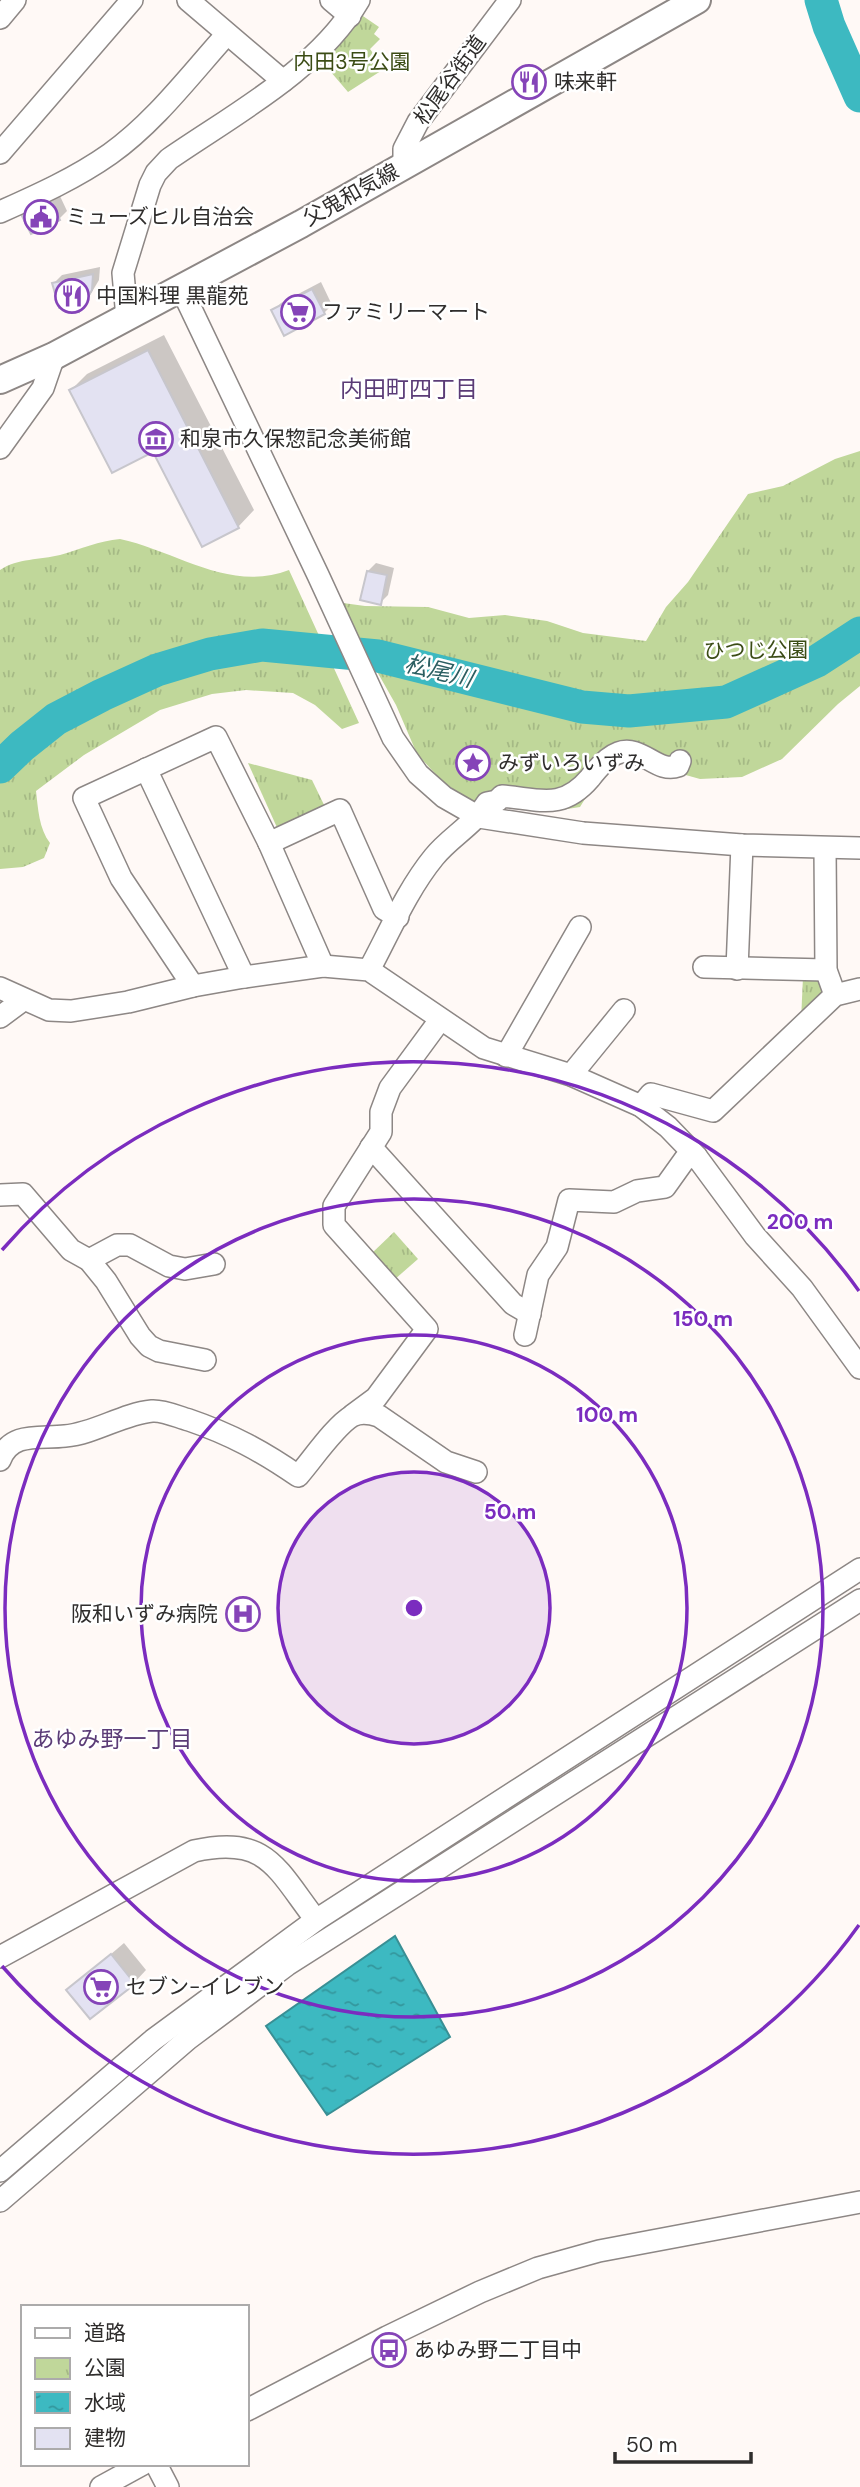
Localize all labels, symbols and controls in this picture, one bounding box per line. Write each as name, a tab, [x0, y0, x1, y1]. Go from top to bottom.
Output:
street label: 松尾谷街道	[408, 29, 492, 131]
park label: 内田3号公園	[293, 48, 411, 76]
restaurant icon: 味来軒	[510, 63, 548, 101]
place label: 味来軒	[554, 68, 617, 96]
street label: 父鬼和気線	[298, 157, 404, 233]
public building icon: ミューズヒル自治会	[22, 198, 60, 236]
place label: ミューズヒル自治会	[66, 203, 254, 231]
restaurant icon: 中国料理 黒龍苑	[53, 277, 91, 315]
place label: 中国料理 黒龍苑	[96, 282, 249, 310]
supermarket icon: ファミリーマート	[279, 293, 317, 331]
place label: ファミリーマート	[322, 298, 490, 326]
district label: 内田町四丁目	[340, 374, 478, 404]
museum icon: 和泉市久保惣記念美術館	[137, 420, 175, 458]
place label: 和泉市久保惣記念美術館	[180, 425, 411, 453]
park label: ひつじ公園	[704, 636, 809, 664]
water label: 松尾川	[402, 648, 479, 695]
place icon: みずいろいずみ	[454, 744, 492, 782]
place label: みずいろいずみ	[498, 749, 645, 777]
text: 200 m	[767, 1208, 833, 1236]
text: 150 m	[673, 1305, 733, 1333]
text: 100 m	[576, 1401, 638, 1429]
text: 50 m	[484, 1498, 536, 1526]
hospital icon: 阪和いずみ病院	[224, 1595, 262, 1633]
centre of rings	[402, 1596, 426, 1620]
place label: 阪和いずみ病院	[71, 1600, 218, 1628]
district label: あゆみ野一丁目	[32, 1724, 193, 1754]
supermarket icon: セブン-イレブン	[82, 1968, 120, 2006]
place label: セブン-イレブン	[126, 1973, 284, 2001]
legend	[21, 2305, 248, 2466]
text: 道路	[84, 2319, 126, 2347]
bus stop icon: あゆみ野二丁目中	[370, 2331, 408, 2369]
place label: あゆみ野二丁目中	[414, 2336, 582, 2364]
text: 公園	[84, 2354, 126, 2382]
text: 水域	[84, 2389, 126, 2417]
scale bar	[615, 2420, 752, 2464]
text: 建物	[84, 2424, 126, 2452]
text: 50 m	[626, 2431, 677, 2459]

